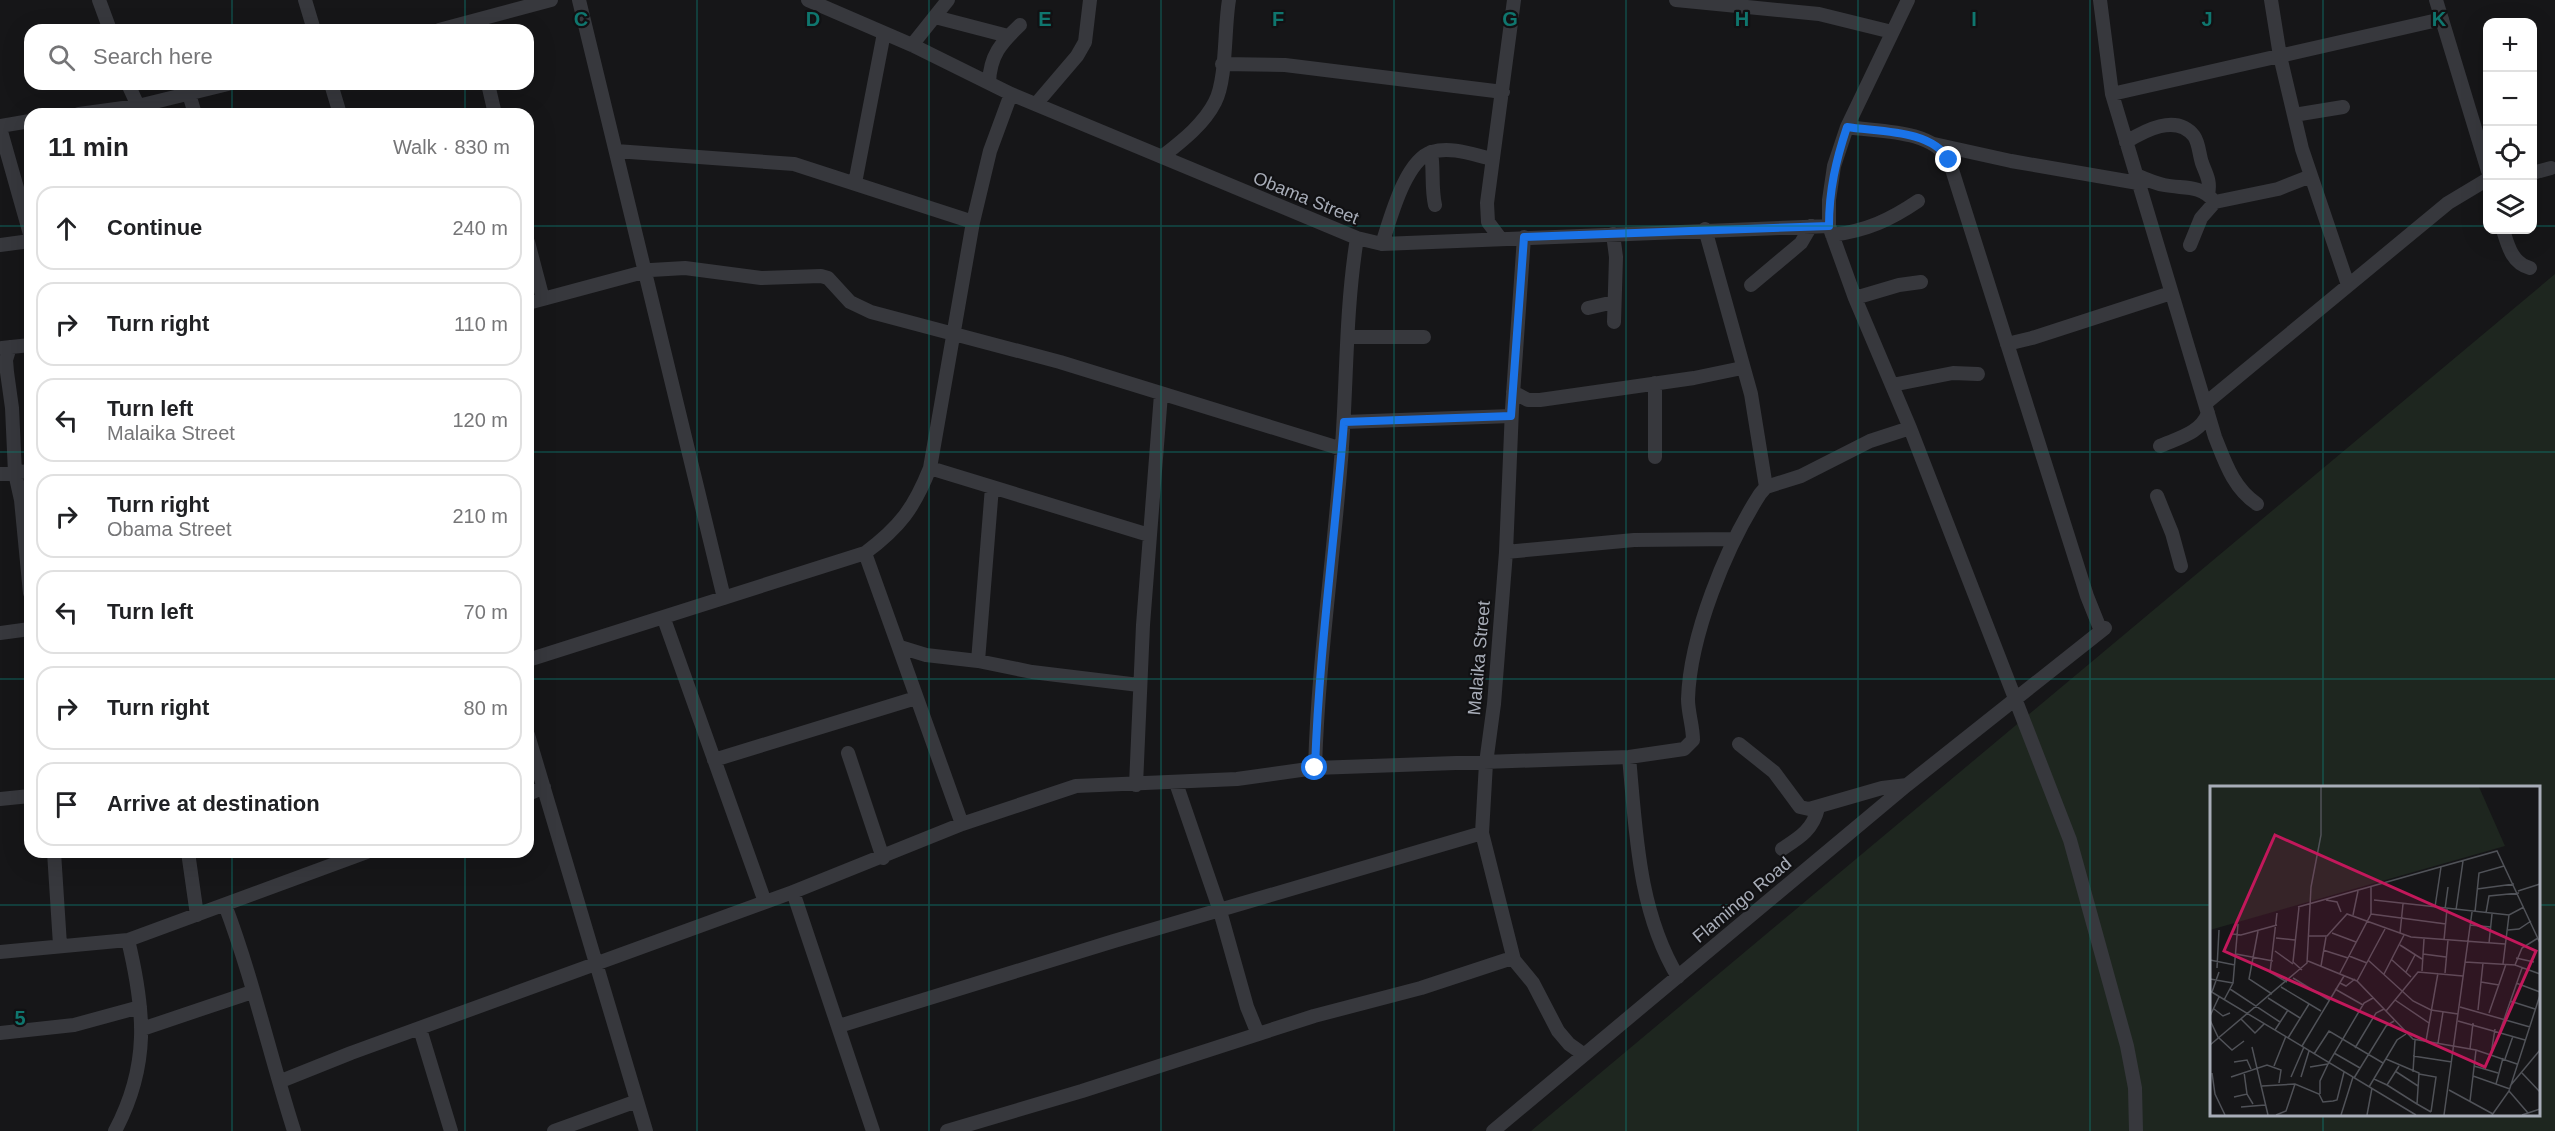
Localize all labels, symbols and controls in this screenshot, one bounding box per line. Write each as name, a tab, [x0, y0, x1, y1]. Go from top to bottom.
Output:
text: C	[574, 8, 588, 30]
text: D	[806, 8, 820, 30]
text: E	[1038, 8, 1052, 30]
text: F	[1272, 8, 1284, 30]
text: G	[1502, 8, 1518, 30]
text: H	[1735, 8, 1749, 30]
text: I	[1971, 8, 1977, 30]
text: J	[2201, 8, 2213, 30]
text: K	[2432, 8, 2447, 30]
map controls	[2483, 18, 2537, 234]
button: +	[2483, 18, 2537, 72]
search box	[24, 24, 534, 90]
icon: search	[45, 41, 78, 74]
text: Search here	[93, 44, 213, 69]
button: −	[2483, 72, 2537, 126]
button: locate	[2483, 126, 2537, 180]
text: 11 min	[48, 132, 129, 162]
text: Walk · 830 m	[393, 136, 510, 158]
route end	[1935, 146, 1961, 172]
street label: Obama Street	[1250, 168, 1362, 228]
button: layers	[2483, 180, 2537, 234]
icon: ahead	[50, 212, 83, 245]
text: Continue	[107, 215, 202, 240]
text: 240 m	[452, 217, 508, 239]
icon: right	[50, 308, 83, 341]
text: Turn right	[107, 311, 209, 336]
text: 110 m	[454, 313, 508, 335]
text: Turn left	[107, 396, 193, 421]
icon: left	[50, 404, 83, 437]
text: 120 m	[452, 409, 508, 431]
text: Malaika Street	[107, 422, 235, 444]
text: Turn right	[107, 492, 209, 517]
icon: right	[50, 500, 83, 533]
text: 210 m	[452, 505, 508, 527]
text: Obama Street	[107, 518, 232, 540]
icon: left	[50, 596, 83, 629]
text: Turn left	[107, 599, 193, 624]
street label: Malaika Street	[1464, 600, 1494, 716]
text: 70 m	[464, 601, 508, 623]
icon: right	[50, 692, 83, 725]
text: Turn right	[107, 695, 209, 720]
text: 80 m	[464, 697, 508, 719]
route start	[1301, 754, 1327, 780]
inset map	[2210, 786, 2540, 1116]
icon: arrive	[50, 788, 83, 821]
text: Arrive at destination	[107, 791, 320, 816]
street label: Flamingo Road	[1689, 853, 1795, 947]
text: 5	[14, 1007, 26, 1029]

